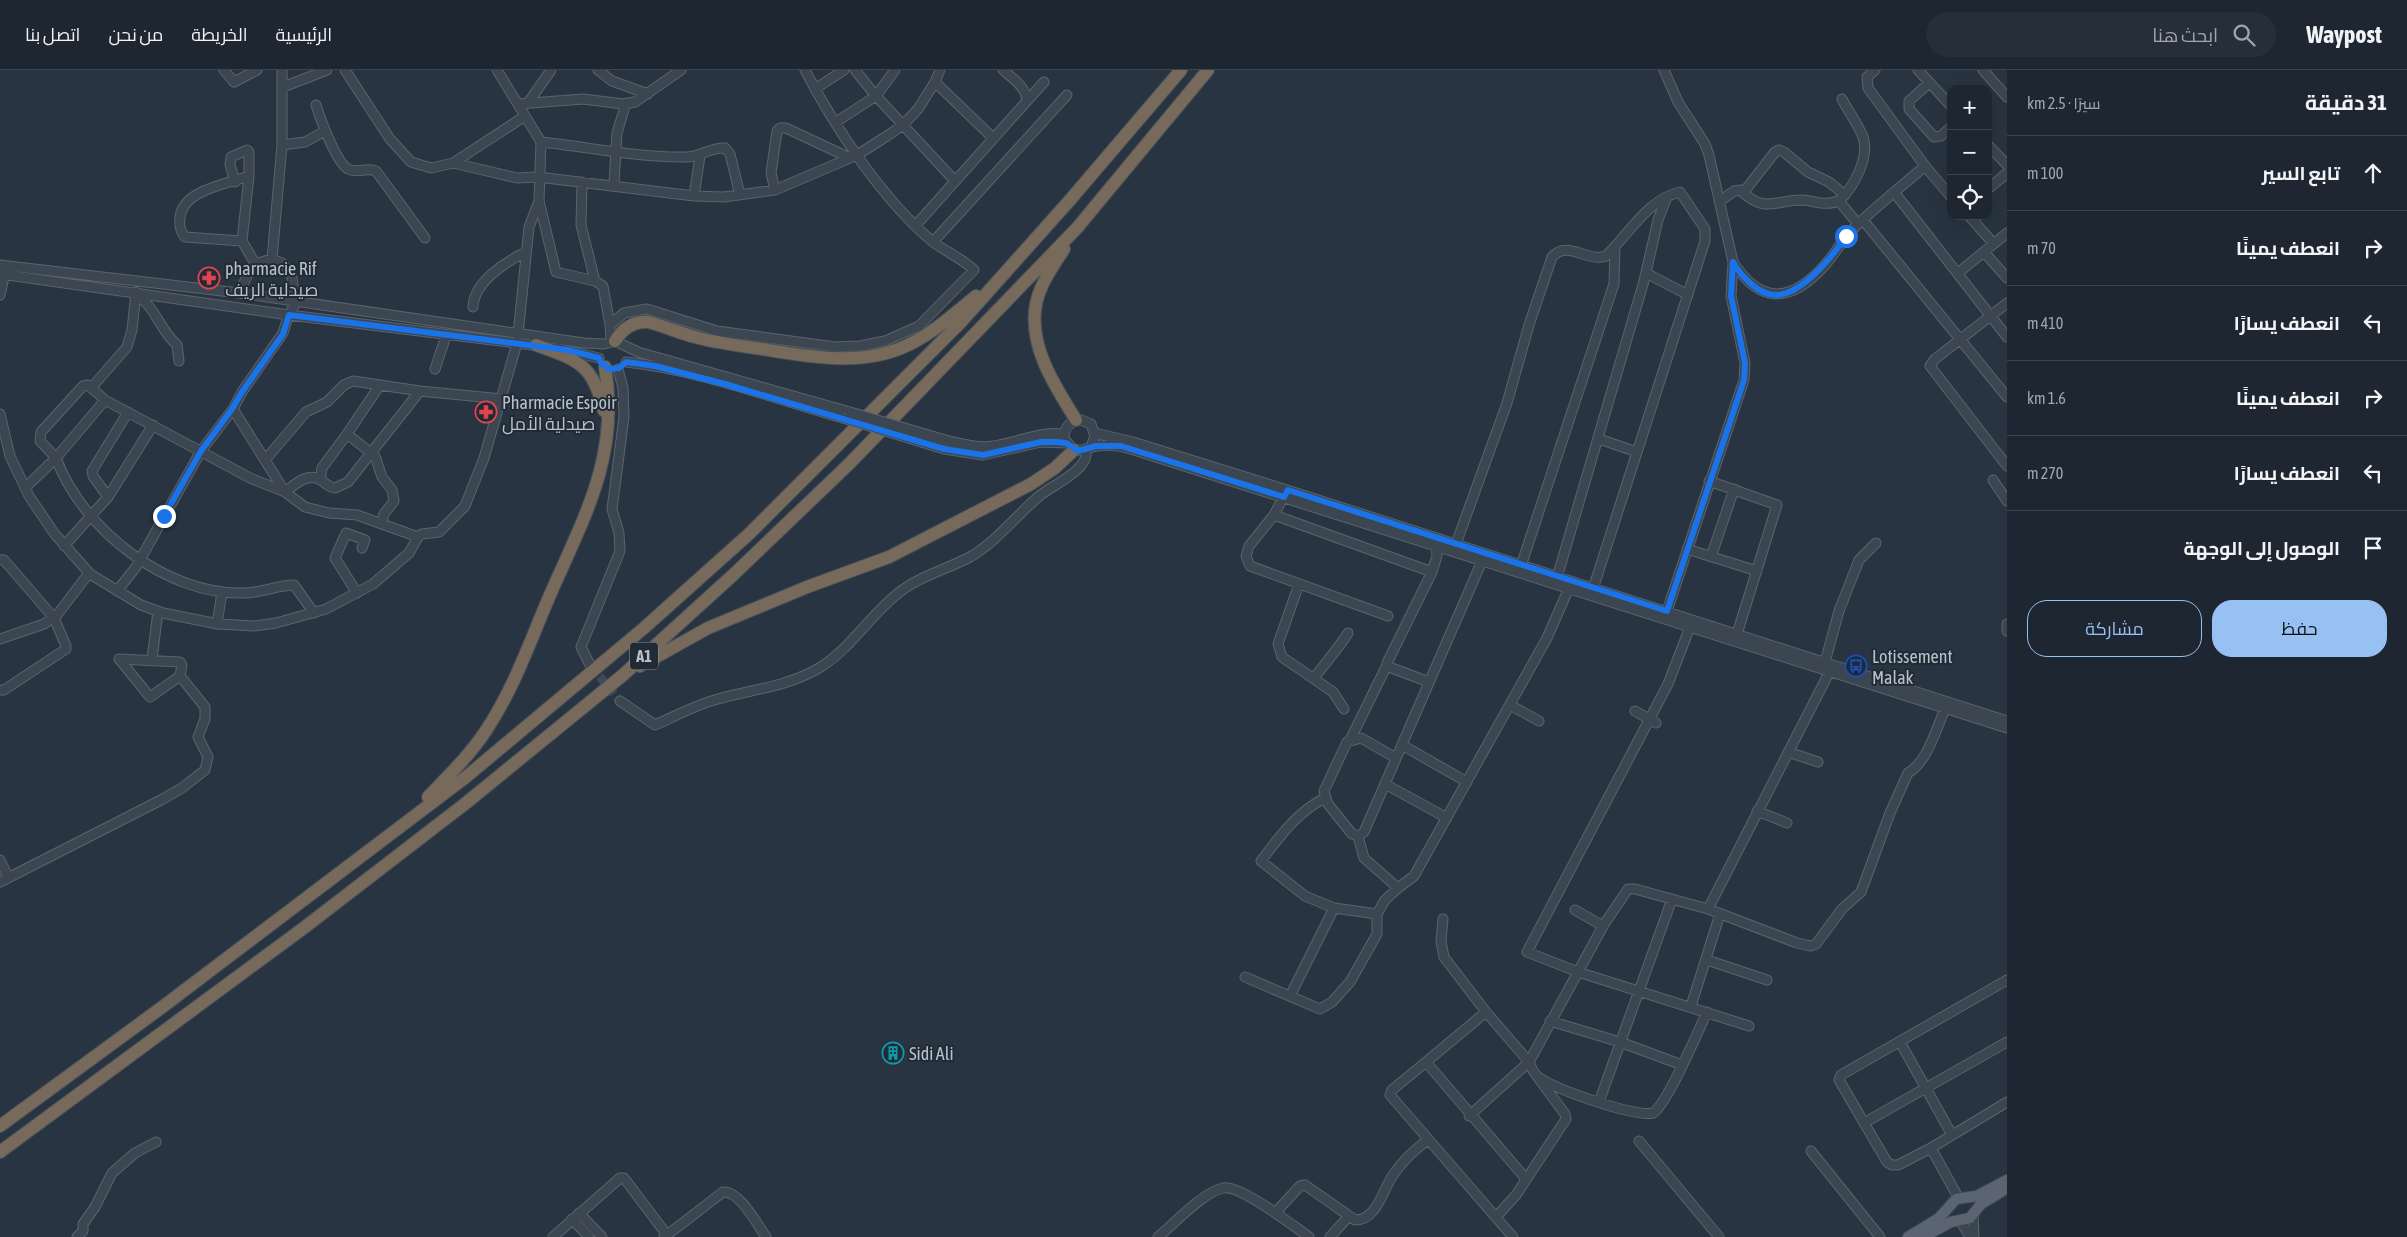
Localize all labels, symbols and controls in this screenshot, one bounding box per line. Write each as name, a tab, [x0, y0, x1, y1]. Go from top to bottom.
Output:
search box	[1926, 12, 2276, 57]
icon: search	[2230, 21, 2258, 49]
text: Waypost	[2306, 21, 2382, 48]
text: اتصل بنا	[25, 24, 80, 45]
text: من نحن	[108, 24, 163, 45]
text: الخريطة	[191, 24, 248, 45]
text: الرئيسية	[276, 24, 332, 45]
text: ابحث هنا	[2152, 24, 2218, 46]
map controls	[1947, 85, 1992, 220]
button: +	[1947, 85, 1992, 130]
text: 31 دقيقة	[2305, 90, 2387, 114]
text: سيرًا · 2.5 km	[2027, 94, 2101, 112]
button: −	[1947, 130, 1992, 175]
icon: ahead	[2359, 159, 2387, 187]
text: تابع السير	[2262, 162, 2340, 184]
text: 100 m	[2027, 164, 2063, 182]
button: locate	[1947, 175, 1992, 220]
route start	[1835, 225, 1858, 248]
icon: right	[2359, 234, 2387, 262]
text: انعطف يمينًا	[2236, 237, 2340, 259]
text: 70 m	[2027, 239, 2056, 257]
place label: pharmacie Rif صيدلية الريف	[225, 258, 318, 301]
pharmacy icon: pharmacie Rif صيدلية الريف	[197, 266, 221, 290]
icon: left	[2359, 309, 2387, 337]
text: انعطف يسارًا	[2234, 312, 2340, 334]
text: 410 m	[2027, 314, 2063, 332]
icon: right	[2359, 384, 2387, 412]
text: انعطف يمينًا	[2236, 387, 2340, 409]
text: 1.6 km	[2027, 389, 2066, 407]
place label: Pharmacie Espoir صيدلية الأمل	[502, 392, 617, 435]
pharmacy icon: Pharmacie Espoir صيدلية الأمل	[474, 400, 498, 424]
icon: left	[2359, 459, 2387, 487]
text: انعطف يسارًا	[2234, 462, 2340, 484]
text: 270 m	[2027, 464, 2063, 482]
route end	[153, 505, 176, 528]
icon: arrive	[2359, 534, 2387, 562]
text: الوصول إلى الوجهة	[2183, 537, 2340, 559]
button: مشاركة	[2027, 600, 2202, 657]
button: حفظ	[2212, 600, 2387, 657]
road number: A1	[630, 642, 658, 670]
place label: Lotissement Malak	[1872, 646, 1953, 688]
bus stop icon: Lotissement Malak	[1844, 654, 1868, 678]
building icon: Sidi Ali	[881, 1041, 905, 1065]
place label: Sidi Ali	[909, 1043, 954, 1064]

